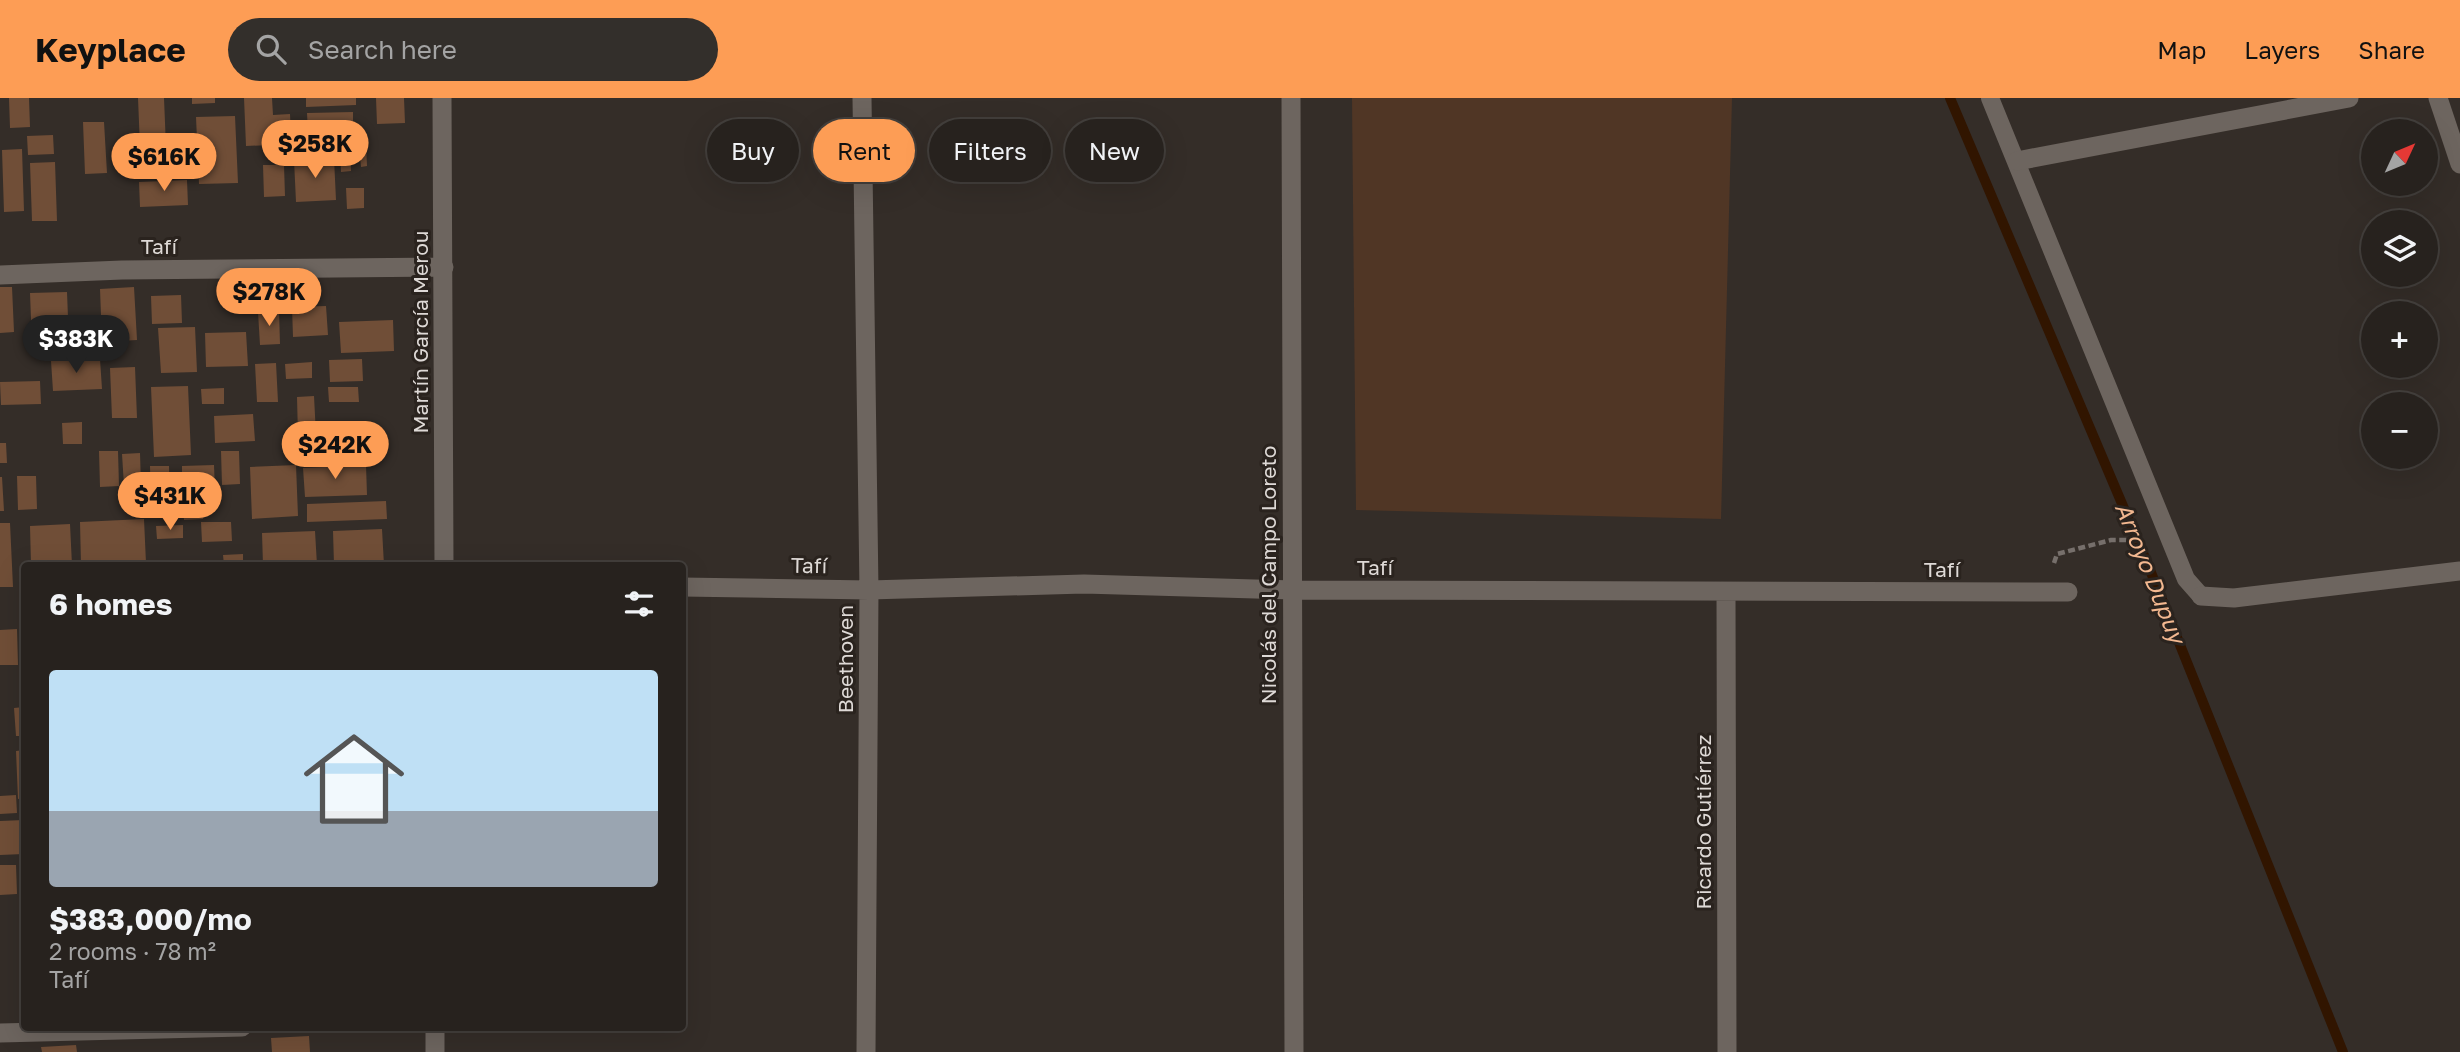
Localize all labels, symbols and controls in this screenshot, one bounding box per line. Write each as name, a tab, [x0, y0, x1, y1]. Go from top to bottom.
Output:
search box	[228, 18, 718, 81]
text: Keyplace	[35, 30, 186, 69]
icon: search	[252, 30, 290, 68]
text: Search here	[308, 34, 457, 65]
text: Map	[2157, 35, 2206, 64]
text: Layers	[2244, 35, 2320, 64]
text: Share	[2358, 35, 2425, 64]
chip: Buy	[707, 119, 799, 182]
chip: Rent	[813, 119, 915, 182]
chip: Filters	[929, 119, 1051, 182]
chip: New	[1065, 119, 1164, 182]
north arrow	[2361, 119, 2438, 196]
map controls	[2361, 119, 2438, 469]
pin: $258K	[266, 120, 364, 180]
text: $258K	[278, 129, 352, 157]
pin: $616K	[115, 134, 213, 193]
text: $616K	[127, 142, 201, 170]
button: layers	[2361, 210, 2438, 287]
street label: Martín García Merou	[407, 230, 433, 434]
street label: Tafí	[141, 233, 179, 259]
pin: $278K	[220, 268, 318, 328]
text: $278K	[232, 277, 306, 305]
button: +	[2361, 301, 2438, 378]
pin: $383K	[27, 316, 125, 375]
text: $383K	[39, 324, 113, 352]
button: −	[2361, 392, 2438, 469]
pin: $242K	[286, 422, 384, 481]
text: $242K	[298, 430, 372, 458]
street label: Nicolás del Campo Loreto	[1255, 446, 1281, 704]
pin: $431K	[121, 472, 219, 532]
text: $431K	[134, 481, 206, 509]
water label: Arroyo Dupuy	[2110, 498, 2193, 650]
street label: Tafí	[791, 552, 829, 578]
street label: Tafí	[1357, 554, 1395, 580]
street label: Tafí	[1924, 556, 1962, 582]
icon: filters	[620, 585, 658, 623]
text: 6 homes	[49, 586, 172, 622]
street label: Beethoven	[832, 605, 858, 713]
icon: home	[291, 716, 417, 842]
street label: Ricardo Gutiérrez	[1690, 735, 1716, 909]
text: $383,000/mo	[49, 901, 252, 937]
text: 2 rooms · 78 m²	[49, 937, 216, 965]
text: Tafí	[49, 965, 89, 993]

